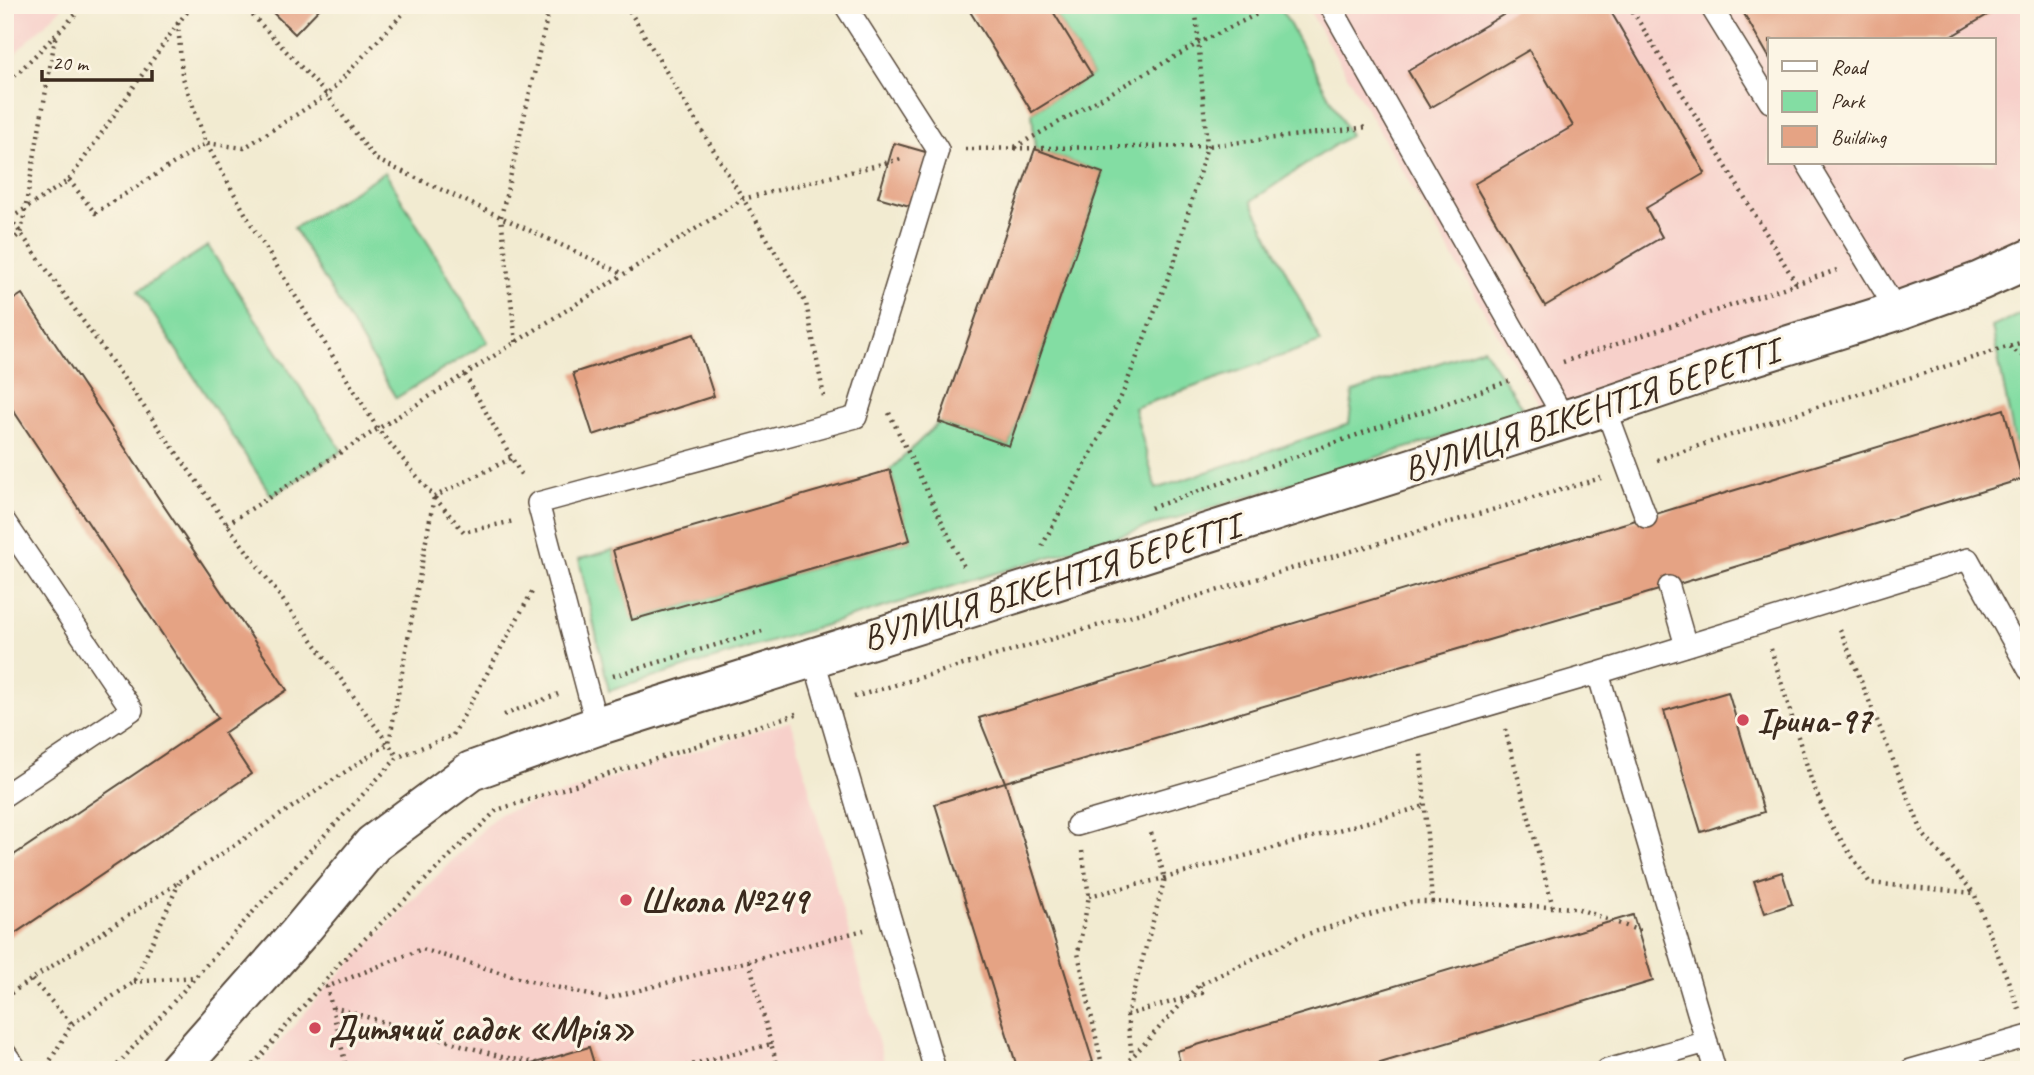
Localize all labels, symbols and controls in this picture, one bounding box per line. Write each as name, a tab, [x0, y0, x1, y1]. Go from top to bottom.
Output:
scale bar	[42, 38, 152, 82]
legend	[1768, 38, 1996, 164]
text: 20 m	[52, 50, 90, 76]
text: Road	[1831, 54, 1870, 80]
text: Park	[1831, 88, 1866, 114]
text: Building	[1831, 124, 1888, 150]
street label: ВУЛИЦЯ ВІКЕНТІЯ БЕРЕТТІ	[1398, 326, 1792, 492]
street label: ВУЛИЦЯ ВІКЕНТІЯ БЕРЕТТІ	[857, 501, 1253, 661]
place label: Ірина-97	[1757, 698, 1874, 743]
marker: Ірина-97	[1735, 712, 1751, 728]
place label: Школа №249	[640, 878, 811, 923]
marker: Школа №249	[618, 892, 634, 908]
place label: Дитячий садок «Мрія»	[329, 1006, 634, 1051]
marker: Дитячий садок «Мрія»	[307, 1020, 323, 1036]

